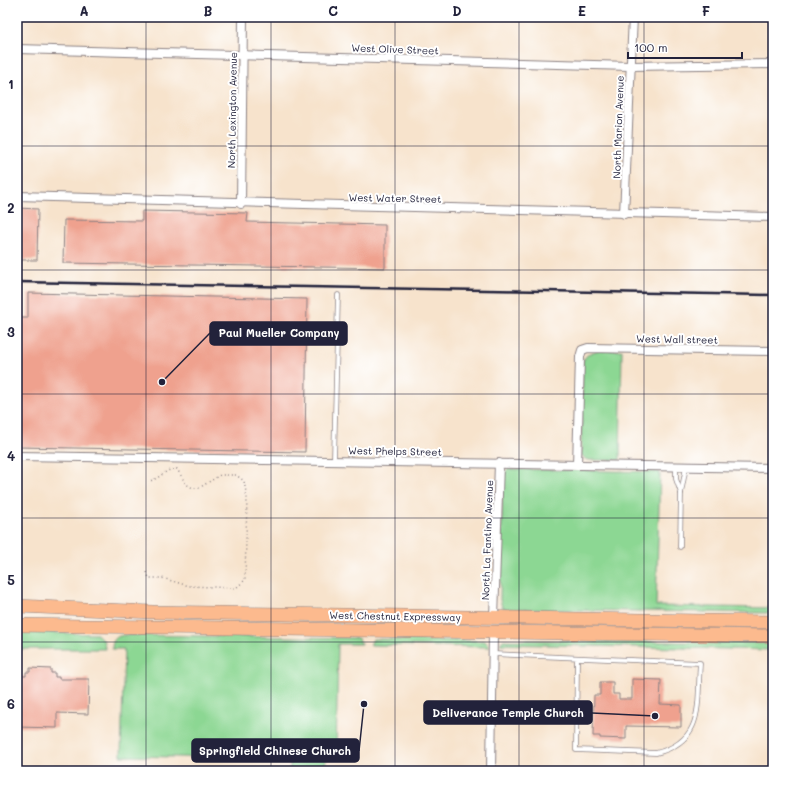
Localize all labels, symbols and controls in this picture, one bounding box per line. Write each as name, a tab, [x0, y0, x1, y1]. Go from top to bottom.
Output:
text: A	[79, 2, 89, 19]
text: B	[204, 2, 213, 19]
text: C	[328, 2, 338, 19]
text: D	[452, 2, 462, 19]
text: E	[578, 2, 586, 19]
text: F	[702, 2, 710, 19]
scale bar	[628, 34, 742, 60]
text: 100 m	[634, 39, 668, 55]
street label: West Olive Street	[351, 40, 439, 58]
street label: North Lexington Avenue	[224, 52, 240, 168]
text: 1	[8, 75, 14, 92]
street label: North Marion Avenue	[609, 75, 627, 179]
street label: West Water Street	[348, 190, 442, 206]
text: 2	[7, 199, 15, 216]
callout: Paul Mueller Company	[210, 322, 347, 345]
text: 3	[7, 323, 15, 340]
text: Paul Mueller Company	[219, 325, 340, 340]
street label: West Wall street	[636, 331, 718, 347]
street label: West Phelps Street	[348, 443, 442, 459]
text: 4	[7, 447, 15, 464]
street label: North La Fantino Avenue	[478, 480, 496, 600]
text: 5	[7, 571, 15, 588]
street label: West Chestnut Expressway	[329, 608, 461, 624]
text: 6	[7, 695, 15, 712]
callout: Deliverance Temple Church	[424, 701, 592, 724]
text: Deliverance Temple Church	[432, 705, 584, 720]
callout: Springfield Chinese Church	[192, 739, 359, 762]
text: Springfield Chinese Church	[199, 743, 351, 758]

